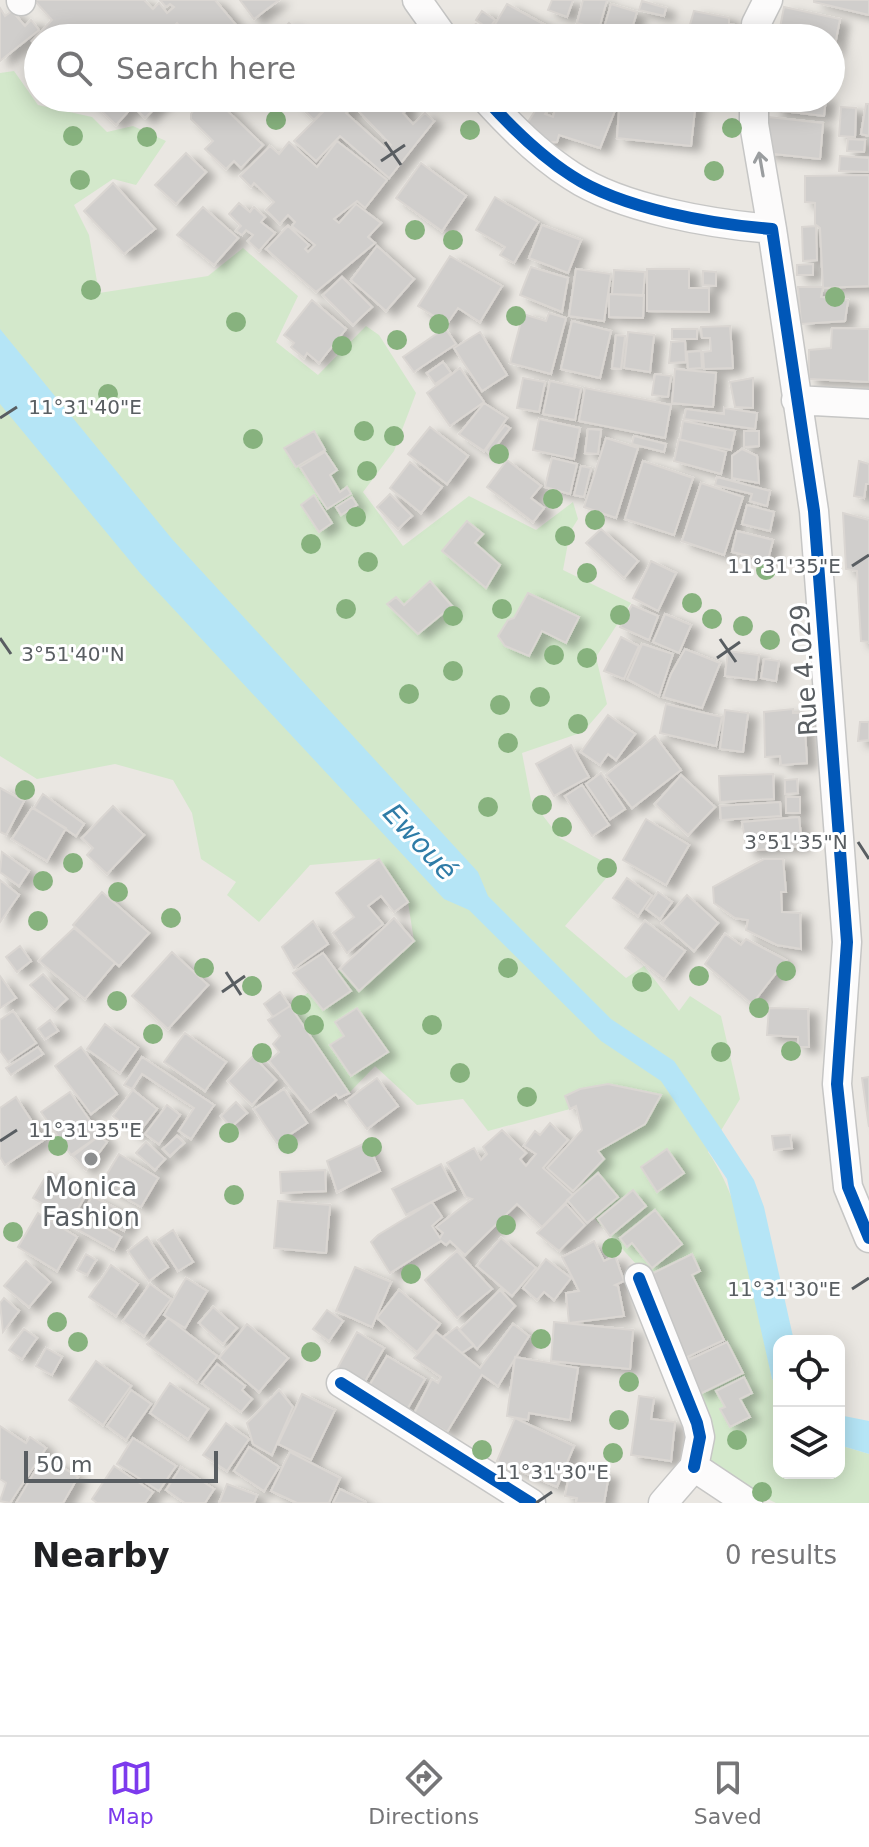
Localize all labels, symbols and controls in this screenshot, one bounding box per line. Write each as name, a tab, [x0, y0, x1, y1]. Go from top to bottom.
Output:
search box	[24, 24, 845, 112]
icon: search	[52, 46, 96, 90]
text: Search here	[116, 51, 296, 86]
one-way arrow	[752, 152, 767, 177]
text: 11°31'40"E	[28, 395, 142, 419]
text: 11°31'35"E	[727, 554, 841, 578]
street label: Rue 4.029	[784, 603, 824, 737]
text: 3°51'40"N	[21, 642, 125, 666]
water label: Ewoué	[376, 797, 464, 887]
text: 3°51'35"N	[744, 830, 848, 854]
text: 11°31'35"E	[28, 1118, 142, 1142]
marker: Monica Fashion	[82, 1150, 100, 1168]
place label: Monica Fashion	[42, 1172, 140, 1232]
text: 11°31'30"E	[727, 1277, 841, 1301]
map controls	[773, 1335, 845, 1479]
button: locate	[773, 1335, 845, 1407]
button: layers	[773, 1407, 845, 1479]
scale bar	[24, 1447, 218, 1483]
text: 50 m	[36, 1452, 92, 1477]
text: 11°31'30"E	[495, 1460, 609, 1484]
text: Nearby	[32, 1535, 170, 1575]
text: 0 results	[725, 1540, 837, 1570]
tab: Map	[107, 1756, 154, 1829]
tab: Directions	[368, 1756, 479, 1829]
tab: Saved	[694, 1756, 762, 1829]

